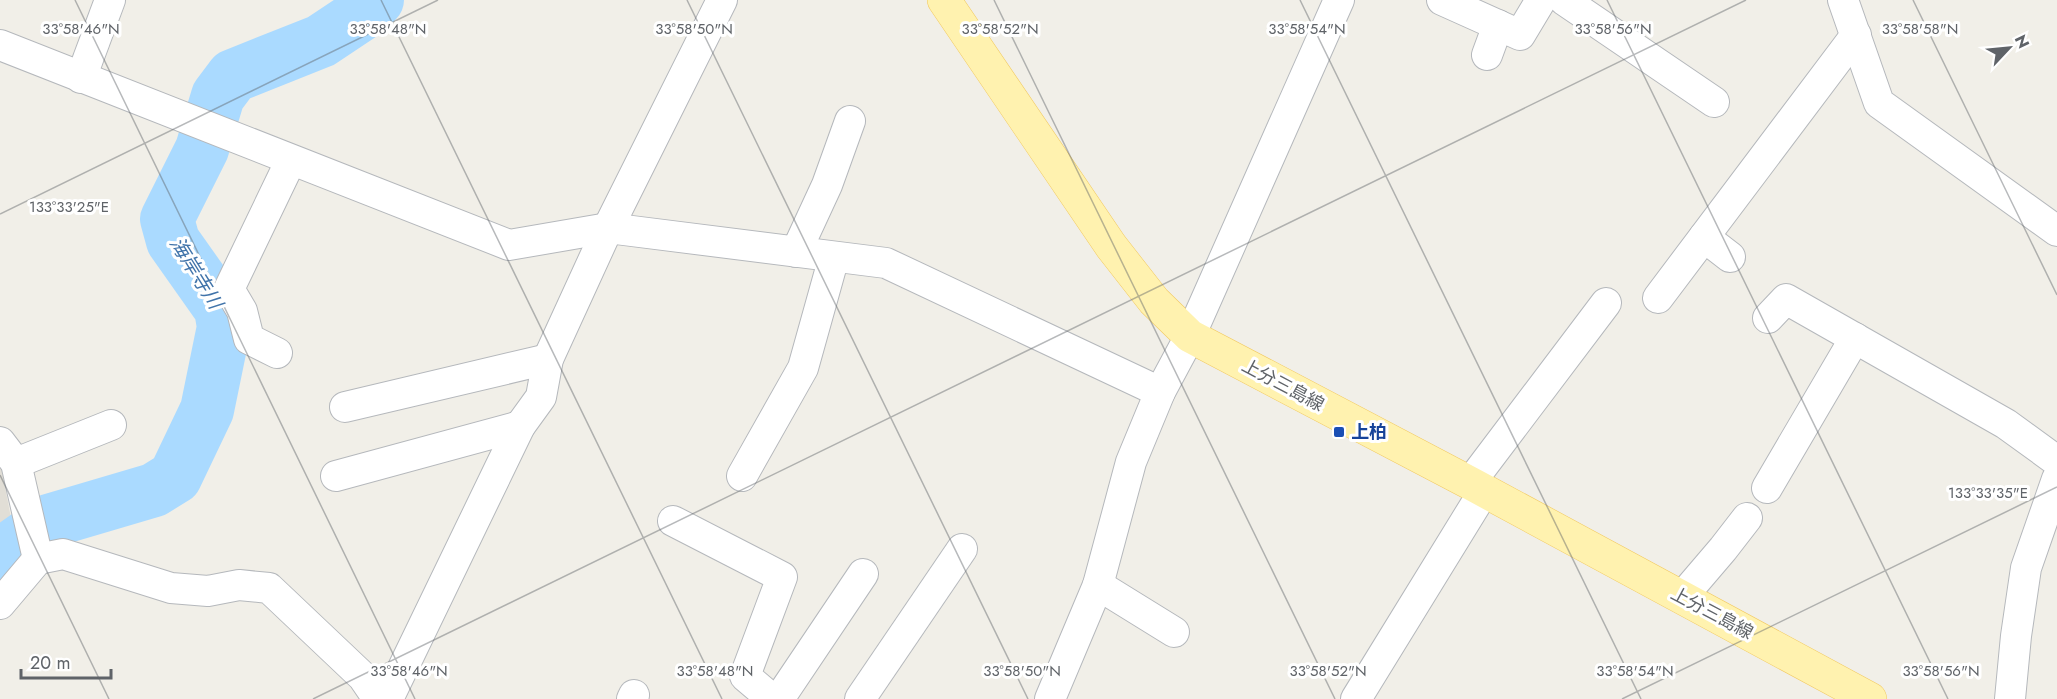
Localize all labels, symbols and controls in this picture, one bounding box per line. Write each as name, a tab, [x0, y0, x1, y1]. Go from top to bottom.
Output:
text: 33°58'46"N	[42, 18, 120, 40]
text: 33°58'48"N	[349, 18, 427, 40]
text: 33°58'50"N	[655, 18, 733, 40]
text: 33°58'52"N	[961, 18, 1039, 40]
text: 33°58'54"N	[1268, 18, 1346, 40]
text: 33°58'56"N	[1574, 18, 1652, 40]
text: 33°58'58"N	[1882, 18, 1958, 40]
north arrow	[1979, 18, 2039, 78]
text: N	[2009, 31, 2035, 52]
text: 133°33'25"E	[29, 196, 109, 218]
water label: 海岸寺川	[163, 231, 231, 316]
street label: 上分三島線	[1237, 352, 1329, 418]
place label: 上柏	[1351, 419, 1387, 445]
marker: 上柏	[1332, 425, 1346, 439]
text: 133°33'35"E	[1948, 482, 2028, 504]
street label: 上分三島線	[1666, 580, 1758, 646]
scale bar	[21, 642, 111, 680]
text: 20 m	[30, 650, 70, 676]
text: 33°58'46"N	[370, 660, 448, 682]
text: 33°58'48"N	[676, 660, 754, 682]
text: 33°58'50"N	[983, 660, 1061, 682]
text: 33°58'52"N	[1289, 660, 1367, 682]
text: 33°58'54"N	[1596, 660, 1674, 682]
text: 33°58'56"N	[1902, 660, 1980, 682]

